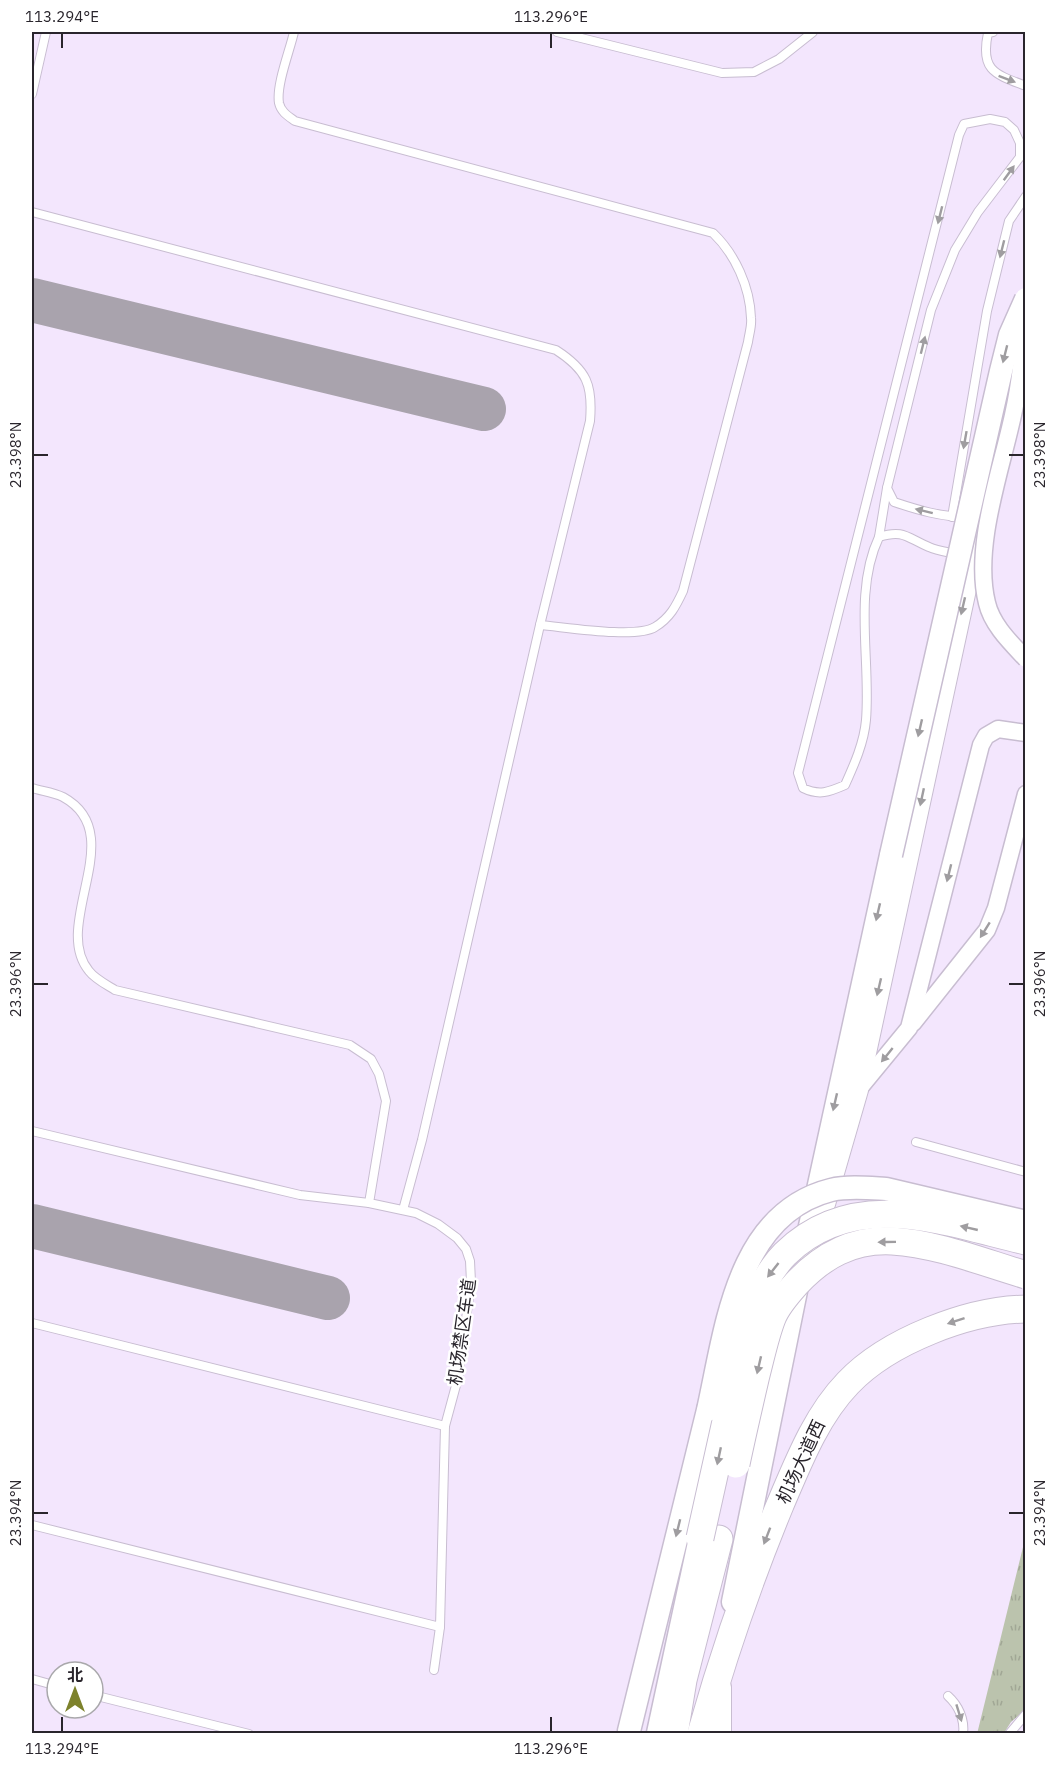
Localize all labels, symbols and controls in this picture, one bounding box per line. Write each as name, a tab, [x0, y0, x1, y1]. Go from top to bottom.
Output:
text: 113.294°E	[25, 7, 99, 26]
text: 113.296°E	[514, 7, 588, 26]
one-way arrow	[998, 74, 1016, 84]
one-way arrow	[1003, 165, 1015, 180]
one-way arrow	[934, 206, 944, 224]
one-way arrow	[997, 240, 1007, 258]
one-way arrow	[918, 335, 928, 354]
one-way arrow	[1000, 345, 1010, 363]
text: 23.398°N	[6, 422, 25, 488]
text: 23.398°N	[1030, 422, 1049, 488]
one-way arrow	[960, 431, 969, 450]
one-way arrow	[915, 506, 933, 516]
one-way arrow	[958, 597, 967, 616]
one-way arrow	[914, 719, 924, 737]
one-way arrow	[917, 788, 926, 807]
one-way arrow	[943, 864, 953, 882]
one-way arrow	[873, 902, 882, 921]
one-way arrow	[980, 922, 991, 938]
text: 23.396°N	[6, 951, 25, 1017]
text: 23.396°N	[1030, 951, 1049, 1017]
one-way arrow	[874, 978, 884, 997]
one-way arrow	[880, 1047, 893, 1063]
one-way arrow	[830, 1093, 840, 1111]
one-way arrow	[959, 1223, 978, 1233]
one-way arrow	[878, 1237, 897, 1247]
one-way arrow	[766, 1262, 779, 1278]
street label: 机场禁区车道	[443, 1277, 480, 1387]
one-way arrow	[947, 1317, 965, 1326]
one-way arrow	[753, 1355, 763, 1374]
street label: 机场大道西	[771, 1416, 830, 1507]
one-way arrow	[713, 1446, 723, 1465]
text: 23.394°N	[6, 1480, 25, 1546]
text: 23.394°N	[1030, 1480, 1049, 1546]
one-way arrow	[673, 1519, 683, 1537]
one-way arrow	[762, 1527, 771, 1545]
north arrow	[45, 1660, 105, 1720]
text: 北	[67, 1665, 83, 1685]
one-way arrow	[955, 1704, 964, 1722]
text: 113.294°E	[25, 1739, 99, 1758]
text: 113.296°E	[514, 1739, 588, 1758]

